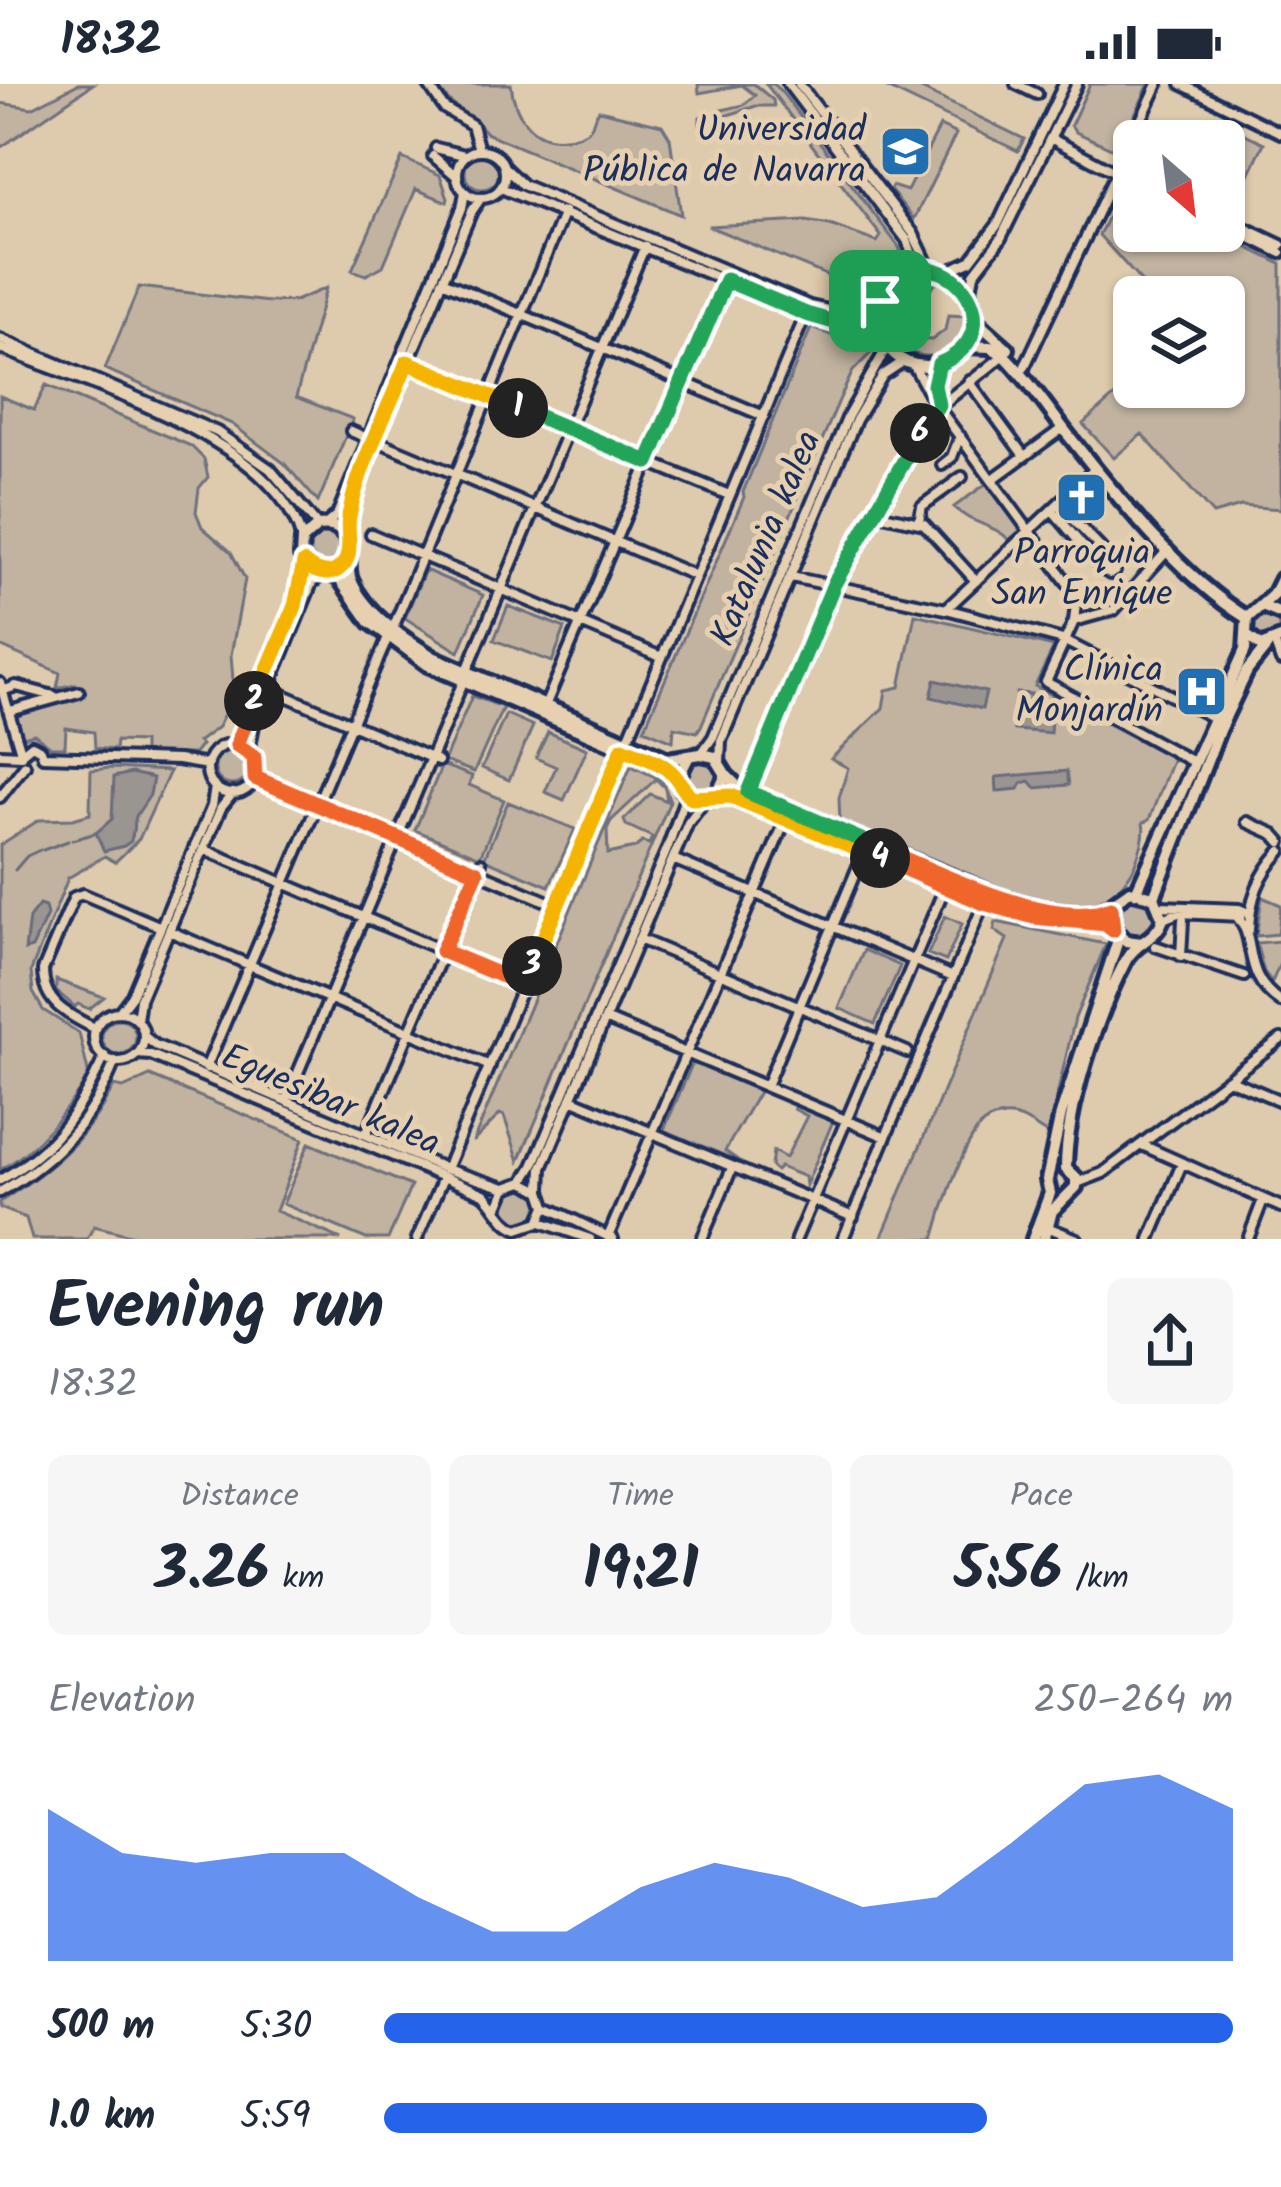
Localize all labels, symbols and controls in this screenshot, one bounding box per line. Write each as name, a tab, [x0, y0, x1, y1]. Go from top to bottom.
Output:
text: 18:32	[60, 6, 162, 78]
place label: Universidad Pública de Navarra	[583, 103, 867, 201]
north arrow	[1113, 120, 1245, 252]
map controls	[1113, 120, 1245, 408]
school or university icon: Universidad Pública de Navarra	[877, 124, 933, 180]
pin	[829, 250, 931, 352]
icon: arrive	[847, 268, 913, 334]
button: layers	[1113, 276, 1245, 408]
pin: 1	[488, 378, 548, 438]
text: 1	[513, 381, 523, 434]
pin: 6	[890, 403, 950, 463]
text: 6	[911, 406, 929, 459]
street label: Katalunia kalea	[696, 422, 838, 656]
church icon: Parroquia San Enrique	[1054, 470, 1110, 526]
place label: Parroquia San Enrique	[992, 526, 1172, 624]
place label: Clínica Monjardín	[1015, 643, 1163, 741]
hospital icon: Clínica Monjardín	[1174, 664, 1230, 720]
pin: 2	[224, 671, 284, 731]
text: 2	[244, 674, 264, 727]
pin: 4	[850, 828, 910, 888]
text: 4	[871, 831, 889, 884]
pin: 3	[502, 936, 562, 996]
text: 3	[523, 939, 541, 992]
street label: Eguesibar kalea	[211, 1029, 449, 1173]
text: Evening run	[48, 1257, 384, 1362]
button: share	[1107, 1278, 1233, 1404]
text: 18:32	[48, 1355, 138, 1417]
text: Distance	[180, 1471, 299, 1524]
text: Time	[607, 1471, 674, 1524]
text: Pace	[1010, 1471, 1073, 1524]
text: 3.26	[155, 1524, 269, 1620]
text: 19:21	[582, 1524, 699, 1620]
text: 5:56	[954, 1524, 1062, 1620]
text: km	[269, 1553, 324, 1606]
text: /km	[1062, 1553, 1129, 1606]
text: Elevation	[48, 1671, 196, 1733]
text: 250–264 m	[1034, 1671, 1233, 1733]
text: 500 m	[48, 1997, 155, 2059]
text: 5:30	[240, 1997, 312, 2059]
text: 1.0 km	[48, 2087, 155, 2149]
text: 5:59	[240, 2087, 311, 2149]

